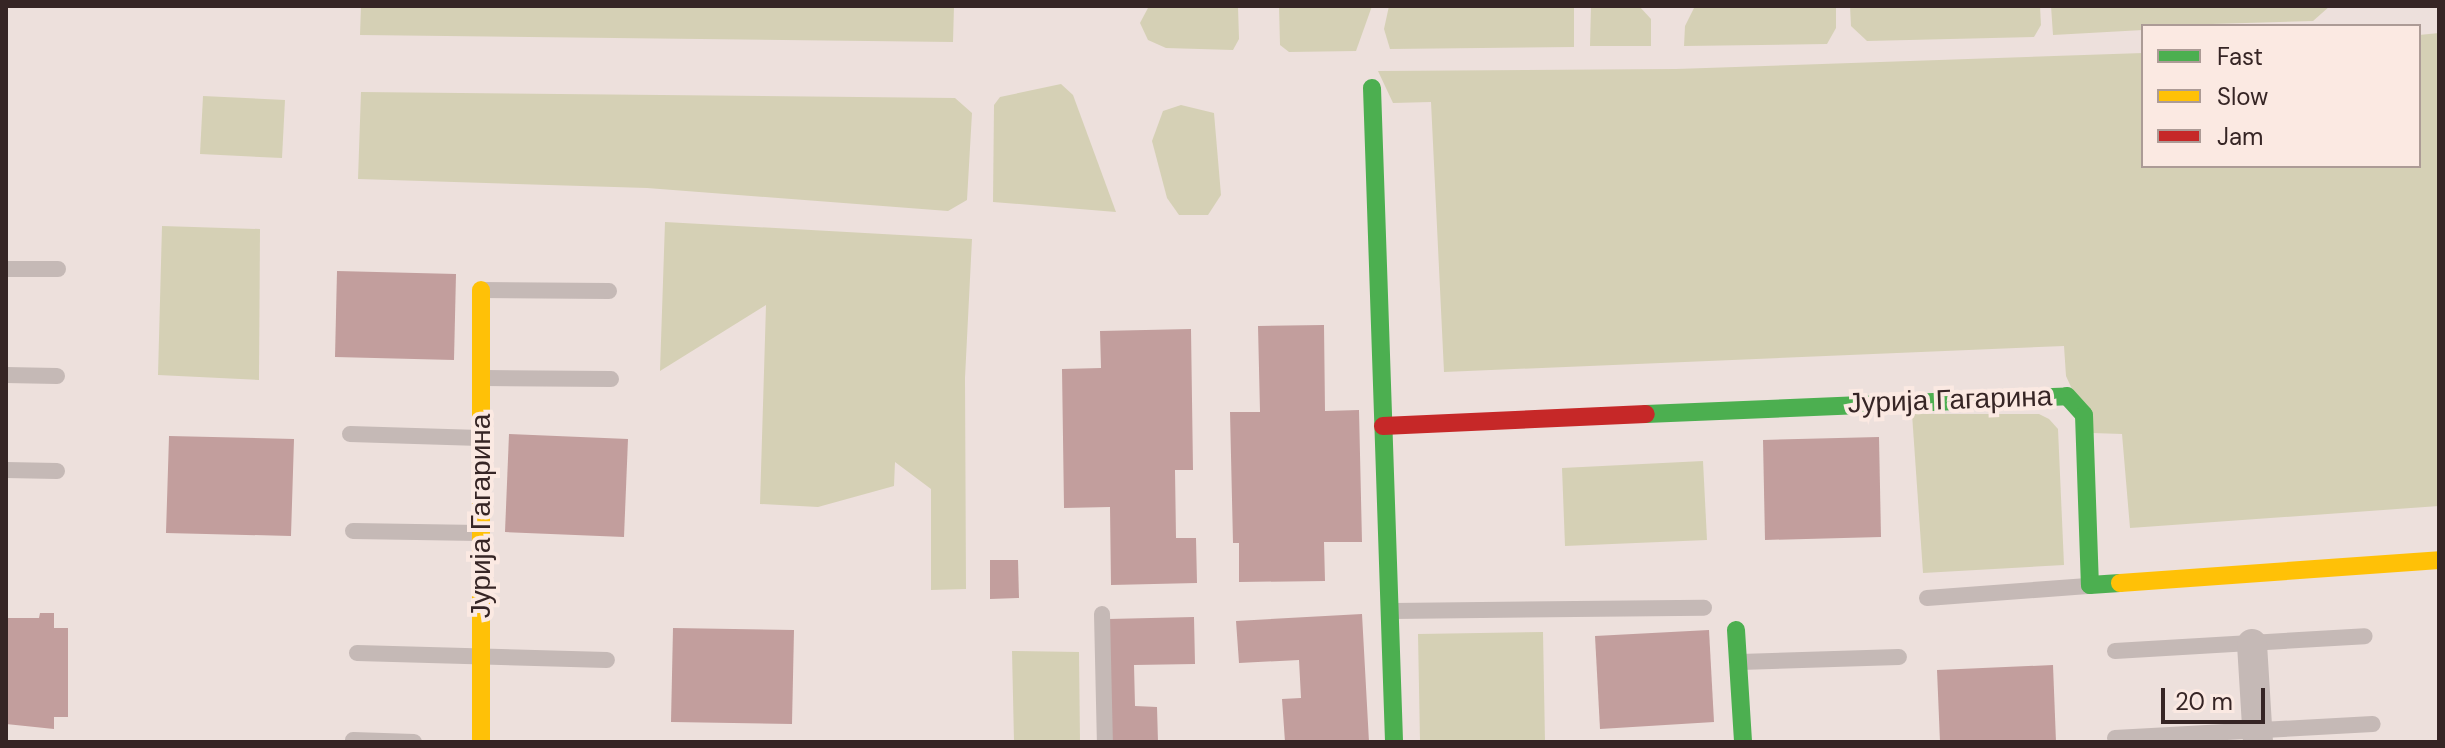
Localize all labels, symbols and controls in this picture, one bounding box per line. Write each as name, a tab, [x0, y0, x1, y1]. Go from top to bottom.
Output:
legend	[2141, 24, 2421, 168]
text: Fast	[2217, 41, 2263, 72]
text: Slow	[2217, 81, 2268, 112]
text: Jam	[2217, 121, 2263, 152]
street label: Јурија Гагарина	[1847, 380, 2053, 420]
street label: Јурија Гагарина	[464, 414, 498, 618]
scale bar	[2165, 672, 2269, 722]
text: 20 m	[2175, 686, 2233, 717]

